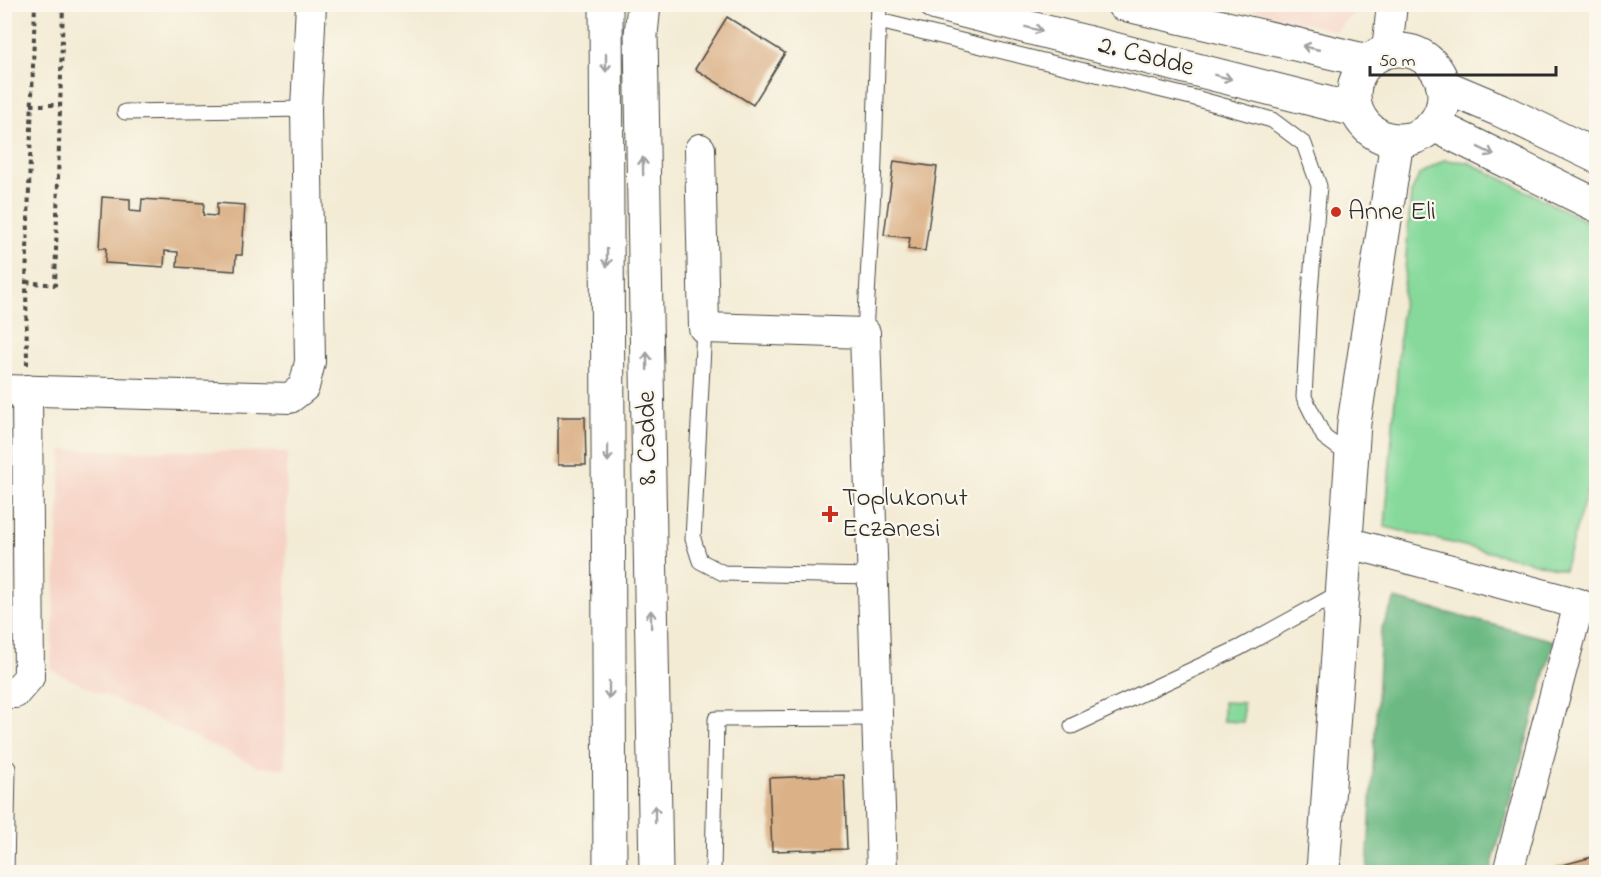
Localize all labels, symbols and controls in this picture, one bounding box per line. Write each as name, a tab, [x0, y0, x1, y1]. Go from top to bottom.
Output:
one-way arrow	[1024, 24, 1043, 36]
street label: 2. Cadde	[1094, 26, 1199, 88]
scale bar	[1370, 39, 1556, 77]
one-way arrow	[1302, 42, 1321, 54]
text: 50 m	[1379, 49, 1416, 75]
one-way arrow	[600, 52, 612, 72]
one-way arrow	[1213, 71, 1232, 83]
one-way arrow	[1477, 145, 1495, 157]
one-way arrow	[637, 157, 649, 177]
place label: Anne Eli	[1348, 193, 1436, 232]
marker: Anne Eli	[1329, 205, 1343, 219]
one-way arrow	[601, 247, 613, 267]
one-way arrow	[641, 352, 652, 372]
street label: 8. Cadde	[628, 390, 668, 485]
one-way arrow	[602, 442, 614, 462]
place label: Toplukonut Eczanesi	[842, 479, 968, 549]
marker: Toplukonut Eczanesi	[823, 507, 837, 521]
one-way arrow	[646, 610, 657, 630]
one-way arrow	[603, 679, 615, 699]
one-way arrow	[649, 805, 661, 825]

